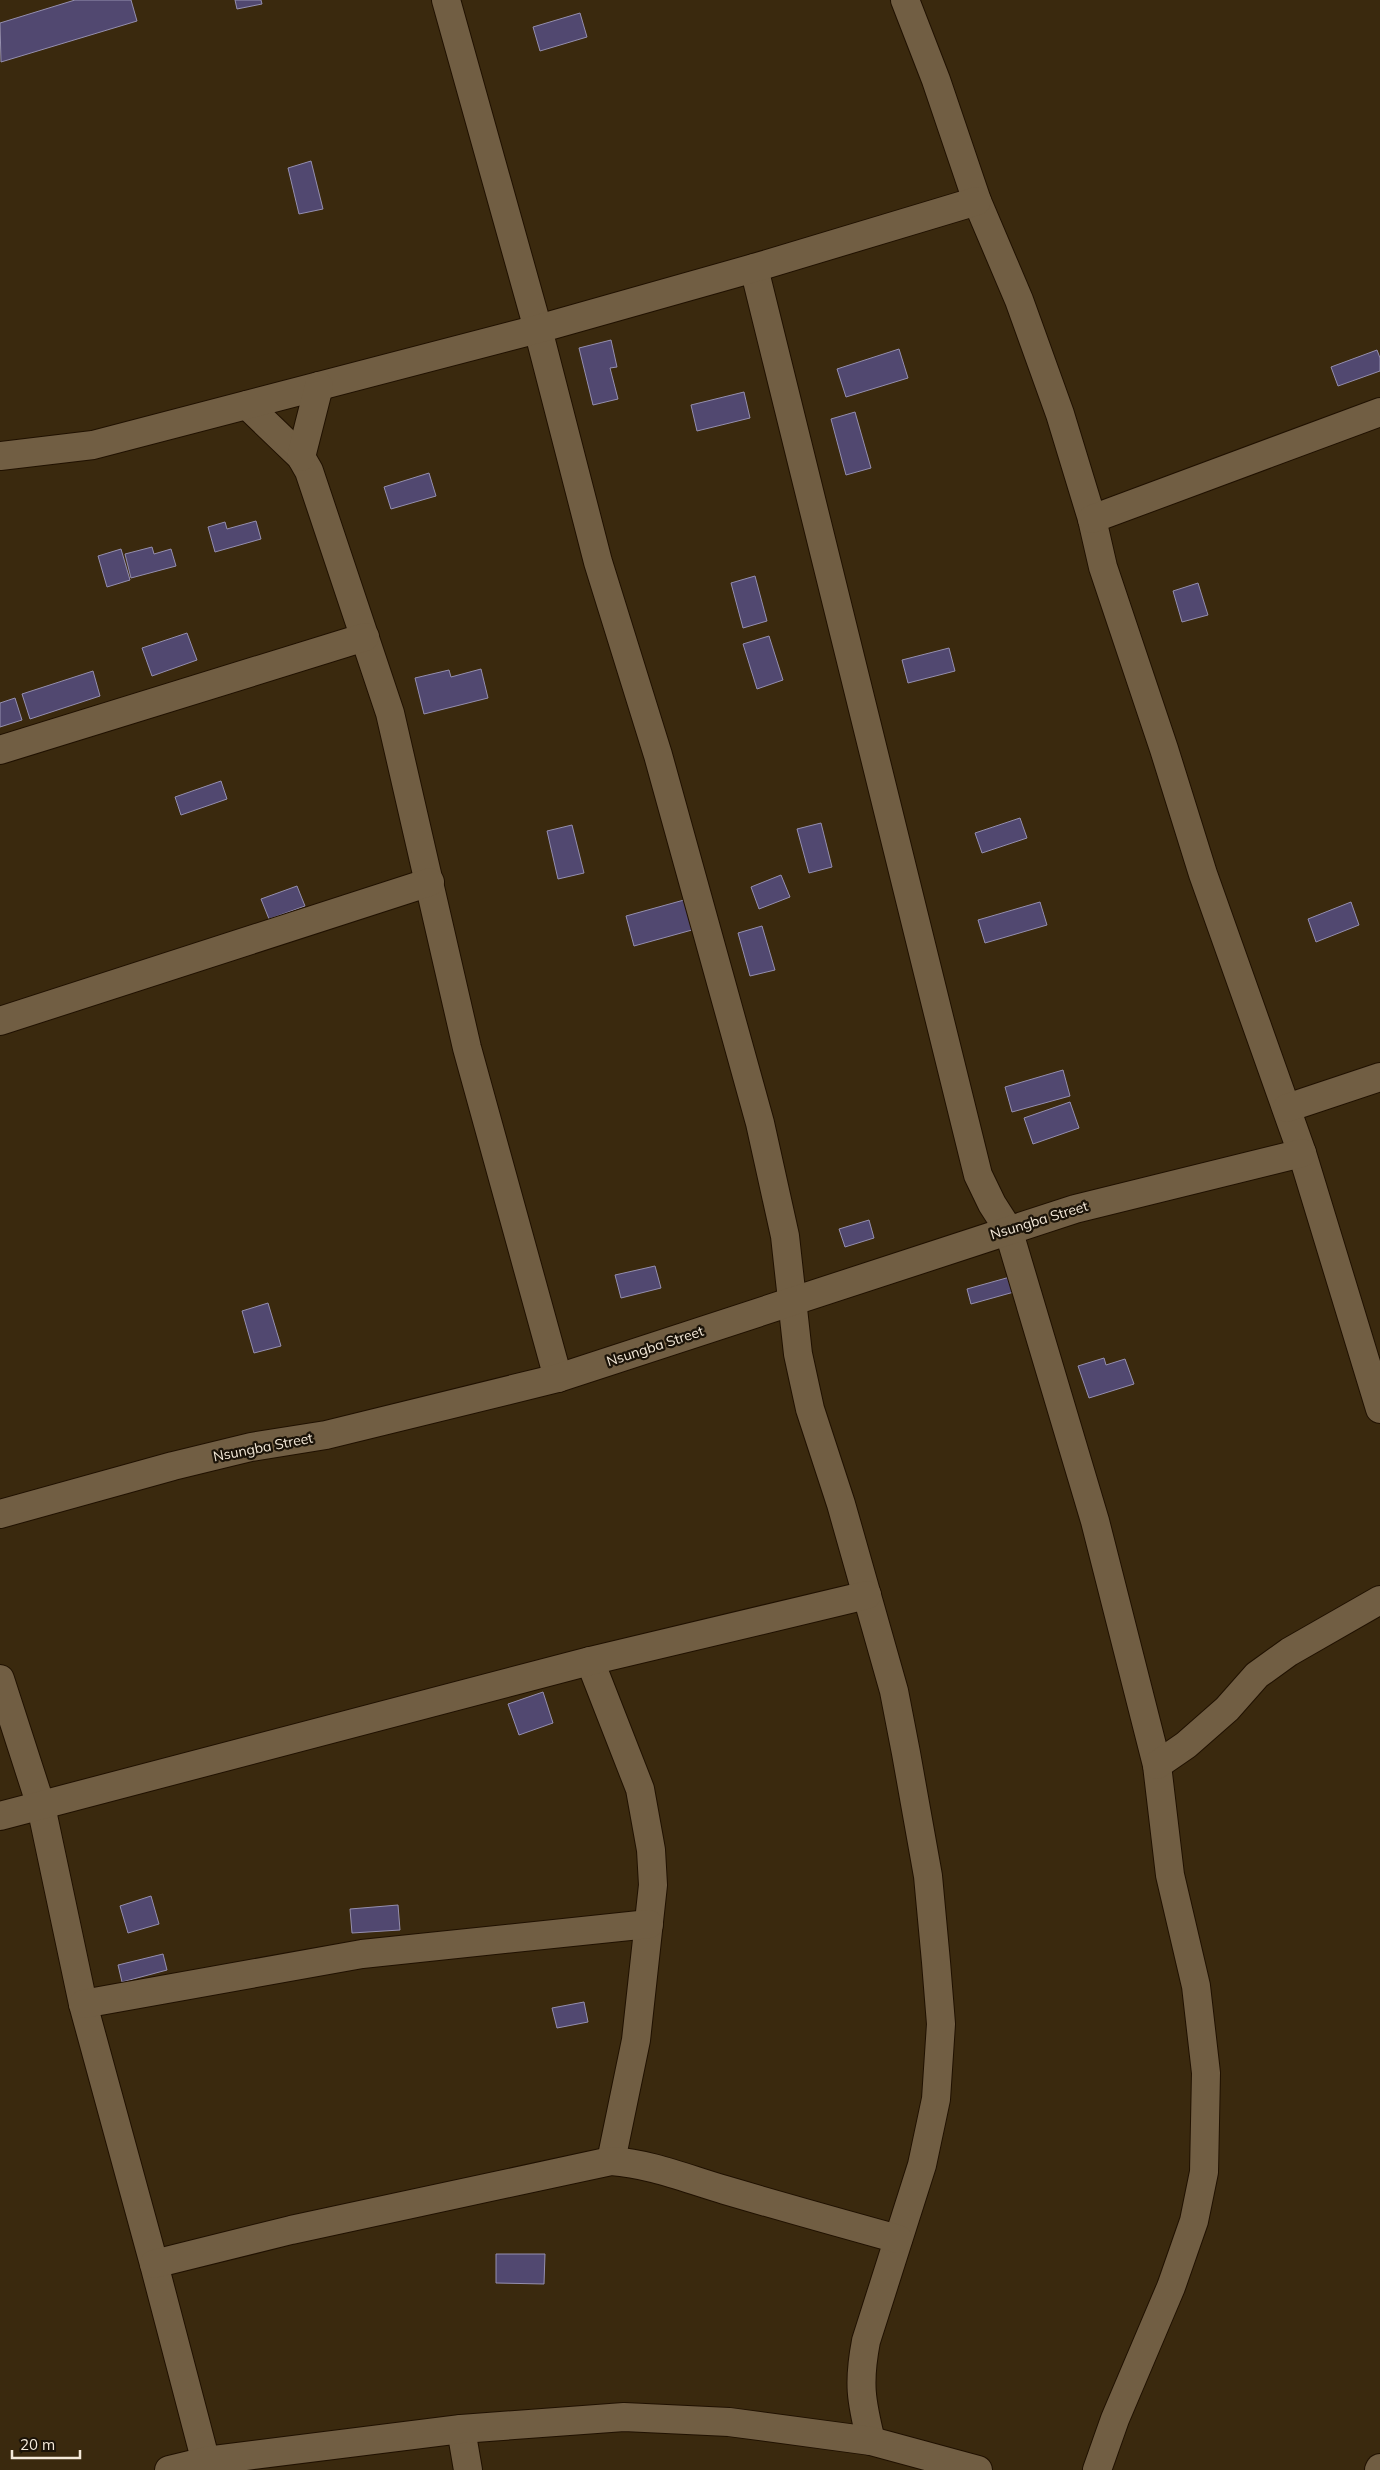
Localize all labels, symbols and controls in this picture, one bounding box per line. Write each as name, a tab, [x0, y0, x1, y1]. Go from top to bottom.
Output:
street label: Nsungba Street	[988, 1197, 1090, 1243]
street label: Nsungba Street	[604, 1322, 706, 1370]
street label: Nsungba Street	[212, 1428, 315, 1465]
scale bar	[12, 2428, 80, 2460]
text: 20 m	[20, 2435, 55, 2454]

